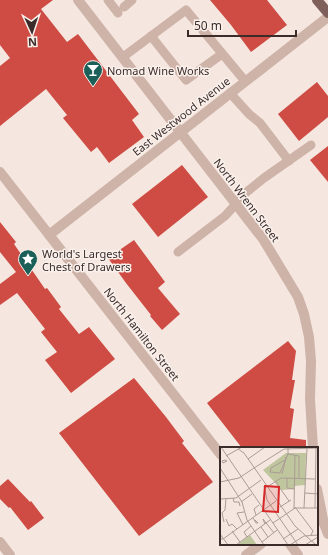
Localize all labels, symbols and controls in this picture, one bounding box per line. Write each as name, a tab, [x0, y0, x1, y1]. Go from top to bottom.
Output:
north arrow	[12, 12, 52, 52]
scale bar	[188, 12, 296, 38]
text: 50 m	[194, 17, 222, 34]
text: N	[28, 35, 37, 50]
bar icon: Nomad Wine Works	[82, 59, 104, 87]
place label: Nomad Wine Works	[107, 63, 209, 78]
street label: East Westwood Avenue	[129, 73, 233, 159]
street label: North Wrenn Street	[211, 155, 283, 245]
place label: World's Largest Chest of Drawers	[42, 246, 131, 274]
place icon: World's Largest Chest of Drawers	[17, 248, 39, 276]
street label: North Hamilton Street	[101, 284, 183, 384]
inset map	[220, 447, 318, 545]

